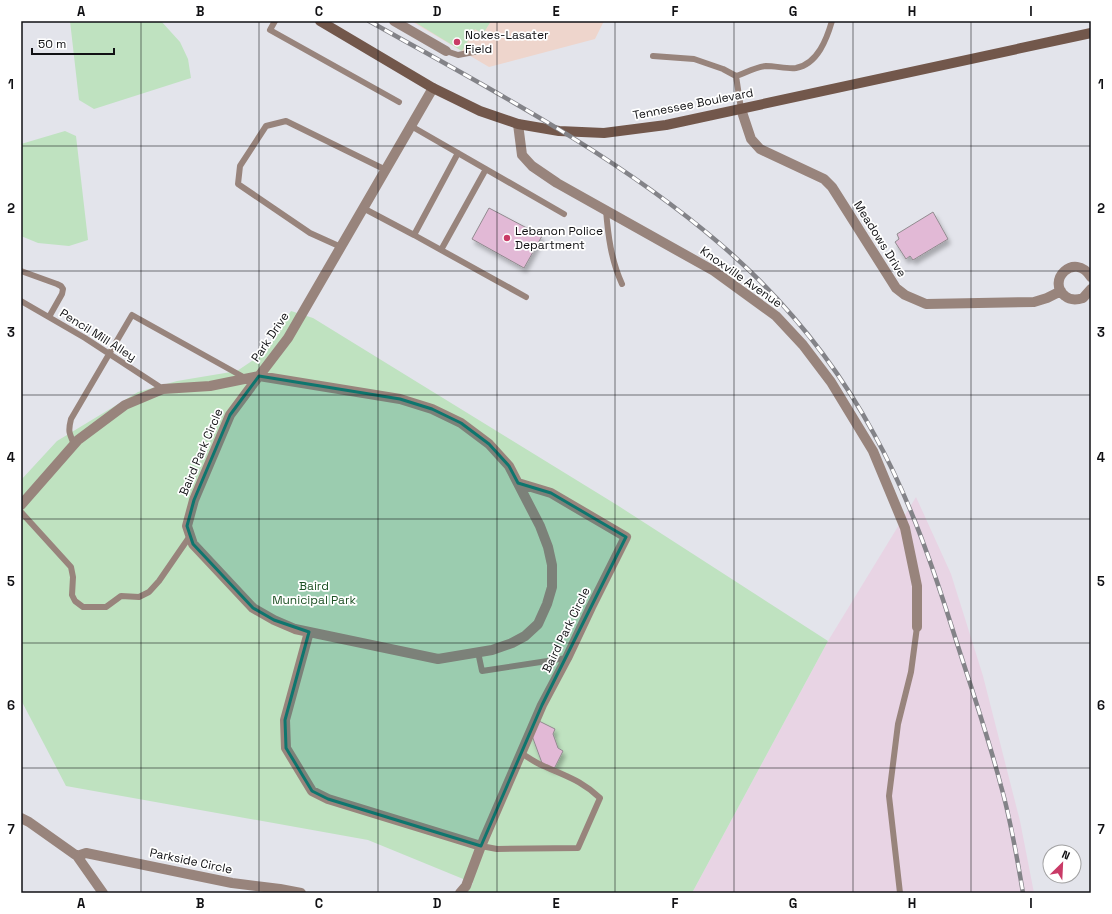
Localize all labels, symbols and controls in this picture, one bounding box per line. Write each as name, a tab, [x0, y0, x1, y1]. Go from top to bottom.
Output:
text: A	[77, 3, 86, 20]
text: B	[196, 3, 205, 20]
text: C	[315, 3, 323, 20]
text: D	[433, 3, 442, 20]
text: E	[552, 3, 560, 20]
text: F	[672, 3, 679, 20]
text: G	[789, 3, 797, 20]
text: H	[908, 3, 916, 20]
text: I	[1029, 3, 1033, 20]
place label: Nokes-Lasater Field	[465, 27, 549, 57]
scale bar	[32, 30, 114, 56]
text: 50 m	[38, 36, 66, 52]
marker: Nokes-Lasater Field	[452, 37, 462, 47]
text: 1	[8, 76, 14, 93]
text: 1	[1098, 76, 1104, 93]
street label: Tennessee Boulevard	[631, 84, 755, 124]
street label: Meadows Drive	[850, 198, 910, 280]
text: 2	[7, 200, 15, 217]
text: 2	[1097, 200, 1105, 217]
place label: Lebanon Police Department	[515, 223, 603, 253]
marker: Lebanon Police Department	[502, 233, 512, 243]
street label: Knoxville Avenue	[697, 243, 785, 311]
street label: Pencil Mill Alley	[57, 305, 139, 365]
street label: Park Drive	[247, 309, 293, 365]
text: 3	[7, 324, 15, 341]
text: 3	[1097, 324, 1105, 341]
street label: Baird Park Circle	[175, 406, 227, 498]
text: 4	[7, 449, 15, 466]
text: 4	[1097, 449, 1105, 466]
text: 5	[7, 573, 15, 590]
text: 5	[1097, 573, 1105, 590]
park label: Baird Municipal Park	[272, 578, 356, 608]
street label: Baird Park Circle	[538, 585, 594, 675]
text: 6	[7, 697, 15, 714]
text: 6	[1097, 697, 1105, 714]
text: 7	[7, 821, 15, 838]
text: 7	[1097, 821, 1105, 838]
street label: Parkside Circle	[148, 844, 234, 878]
north arrow	[1042, 844, 1082, 884]
text: N	[1060, 847, 1072, 863]
text: A	[77, 895, 86, 912]
text: B	[196, 895, 205, 912]
text: C	[315, 895, 323, 912]
text: D	[433, 895, 442, 912]
text: E	[552, 895, 560, 912]
text: F	[672, 895, 679, 912]
text: G	[789, 895, 797, 912]
text: H	[908, 895, 916, 912]
text: I	[1029, 895, 1033, 912]

